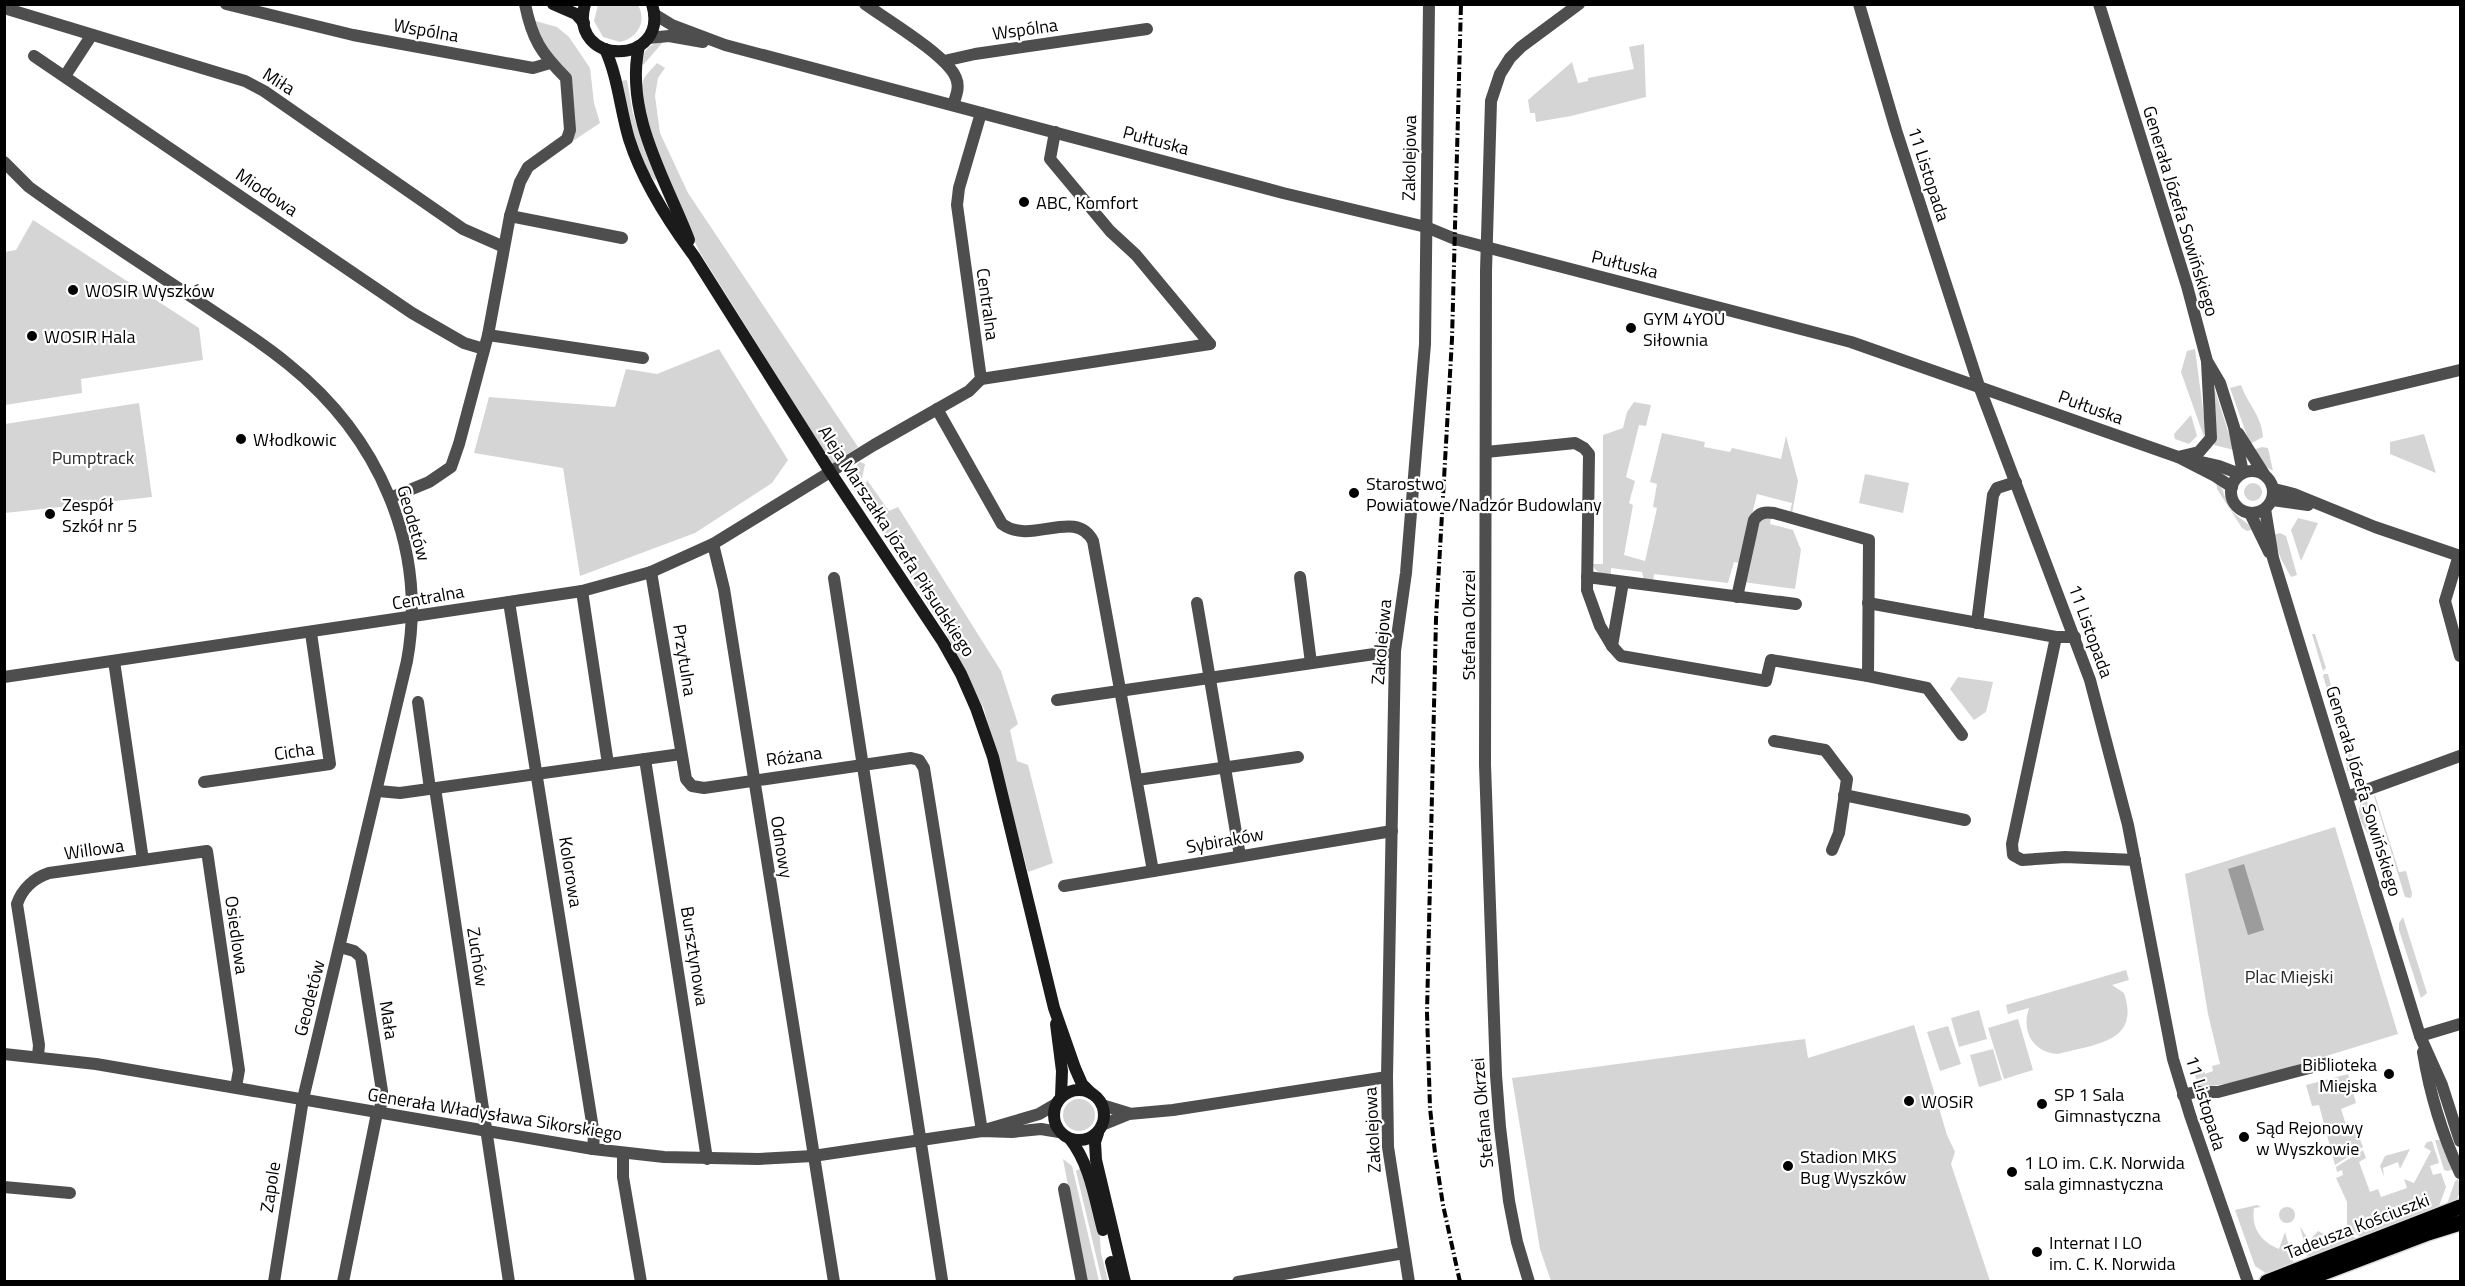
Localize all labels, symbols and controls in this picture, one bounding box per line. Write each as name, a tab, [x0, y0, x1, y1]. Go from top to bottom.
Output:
street label: Wspólna	[391, 11, 461, 49]
street label: Wspólna	[990, 11, 1060, 47]
street label: Miła	[258, 61, 300, 101]
street label: Generała Józefa Sowińskiego	[2136, 102, 2226, 320]
street label: Zakolejowa	[1395, 115, 1423, 201]
street label: Pułtuska	[1120, 118, 1192, 162]
street label: 11 Listopada	[1901, 123, 1957, 225]
street label: Miodowa	[230, 161, 304, 223]
place label: ABC, Komfort	[1036, 189, 1139, 216]
marker: ABC, Komfort	[1017, 195, 1031, 209]
street label: Pułtuska	[1589, 243, 1661, 285]
street label: Centralna	[970, 266, 1006, 342]
place label: WOSIR Wyszków	[85, 277, 215, 304]
marker: WOSIR Wyszków	[66, 283, 80, 297]
place label: GYM 4YOU Siłownia	[1643, 305, 1725, 353]
marker: GYM 4YOU Siłownia	[1624, 321, 1638, 335]
place label: WOSIR Hala	[44, 323, 135, 350]
marker: WOSIR Hala	[25, 329, 39, 343]
street label: Pułtuska	[2055, 383, 2127, 431]
street label: Aleja Marszałka Józefa Piłsudskiego	[812, 420, 982, 662]
place label: Włodkowic	[253, 426, 337, 453]
marker: Włodkowic	[234, 432, 248, 446]
park label: Pumptrack	[52, 444, 135, 471]
place label: Starostwo Powiatowe/Nadzór Budowlany	[1366, 470, 1602, 518]
street label: Geodetów	[390, 482, 438, 564]
marker: Starostwo Powiatowe/Nadzór Budowlany	[1347, 486, 1361, 500]
place label: Zespół Szkół nr 5	[62, 491, 137, 539]
marker: Zespół Szkół nr 5	[43, 507, 57, 521]
street label: Stefana Okrzei	[1455, 570, 1482, 680]
street label: Centralna	[390, 577, 466, 617]
street label: 11 Listopada	[2062, 580, 2120, 682]
street label: Zakolejowa	[1364, 598, 1398, 686]
street label: Przytulna	[666, 622, 704, 698]
street label: Generała Józefa Sowińskiego	[2319, 682, 2409, 900]
street label: Cicha	[272, 735, 316, 767]
street label: Różana	[764, 739, 824, 773]
street label: Odnowy	[764, 814, 800, 880]
street label: Sybiraków	[1184, 820, 1266, 860]
street label: Willowa	[62, 831, 126, 867]
street label: Kolorowa	[552, 835, 590, 909]
street label: Osiedlowa	[218, 894, 256, 976]
street label: Bursztynowa	[674, 904, 716, 1008]
street label: Zuchów	[460, 925, 496, 989]
street label: Geodetów	[287, 957, 332, 1039]
park label: Plac Miejski	[2245, 963, 2333, 990]
street label: Mała	[373, 999, 405, 1041]
place label: Biblioteka Miejska	[2302, 1051, 2377, 1099]
street label: 11 Listopada	[2179, 1052, 2233, 1154]
street label: Stefana Okrzei	[1464, 1057, 1500, 1169]
marker: Biblioteka Miejska	[2382, 1067, 2396, 1081]
street label: Generała Władysława Sikorskiego	[366, 1081, 624, 1147]
place label: SP 1 Sala Gimnastyczna	[2054, 1081, 2161, 1129]
street label: Zakolejowa	[1356, 1086, 1388, 1174]
place label: WOSiR	[1921, 1088, 1974, 1115]
marker: WOSiR	[1902, 1094, 1916, 1108]
marker: SP 1 Sala Gimnastyczna	[2035, 1097, 2049, 1111]
place label: Sąd Rejonowy w Wyszkowie	[2256, 1114, 2363, 1162]
marker: Sąd Rejonowy w Wyszkowie	[2237, 1130, 2251, 1144]
place label: Stadion MKS Bug Wyszków	[1800, 1143, 1907, 1191]
place label: 1 LO im. C.K. Norwida sala gimnastyczna	[2024, 1149, 2185, 1197]
marker: Stadion MKS Bug Wyszków	[1781, 1159, 1795, 1173]
street label: Zapole	[253, 1160, 287, 1214]
marker: 1 LO im. C.K. Norwida sala gimnastyczna	[2005, 1165, 2019, 1179]
street label: Tadeusza Kościuszki	[2281, 1186, 2433, 1266]
place label: Internat I LO im. C. K. Norwida	[2049, 1229, 2176, 1277]
marker: Internat I LO im. C. K. Norwida	[2030, 1245, 2044, 1259]

